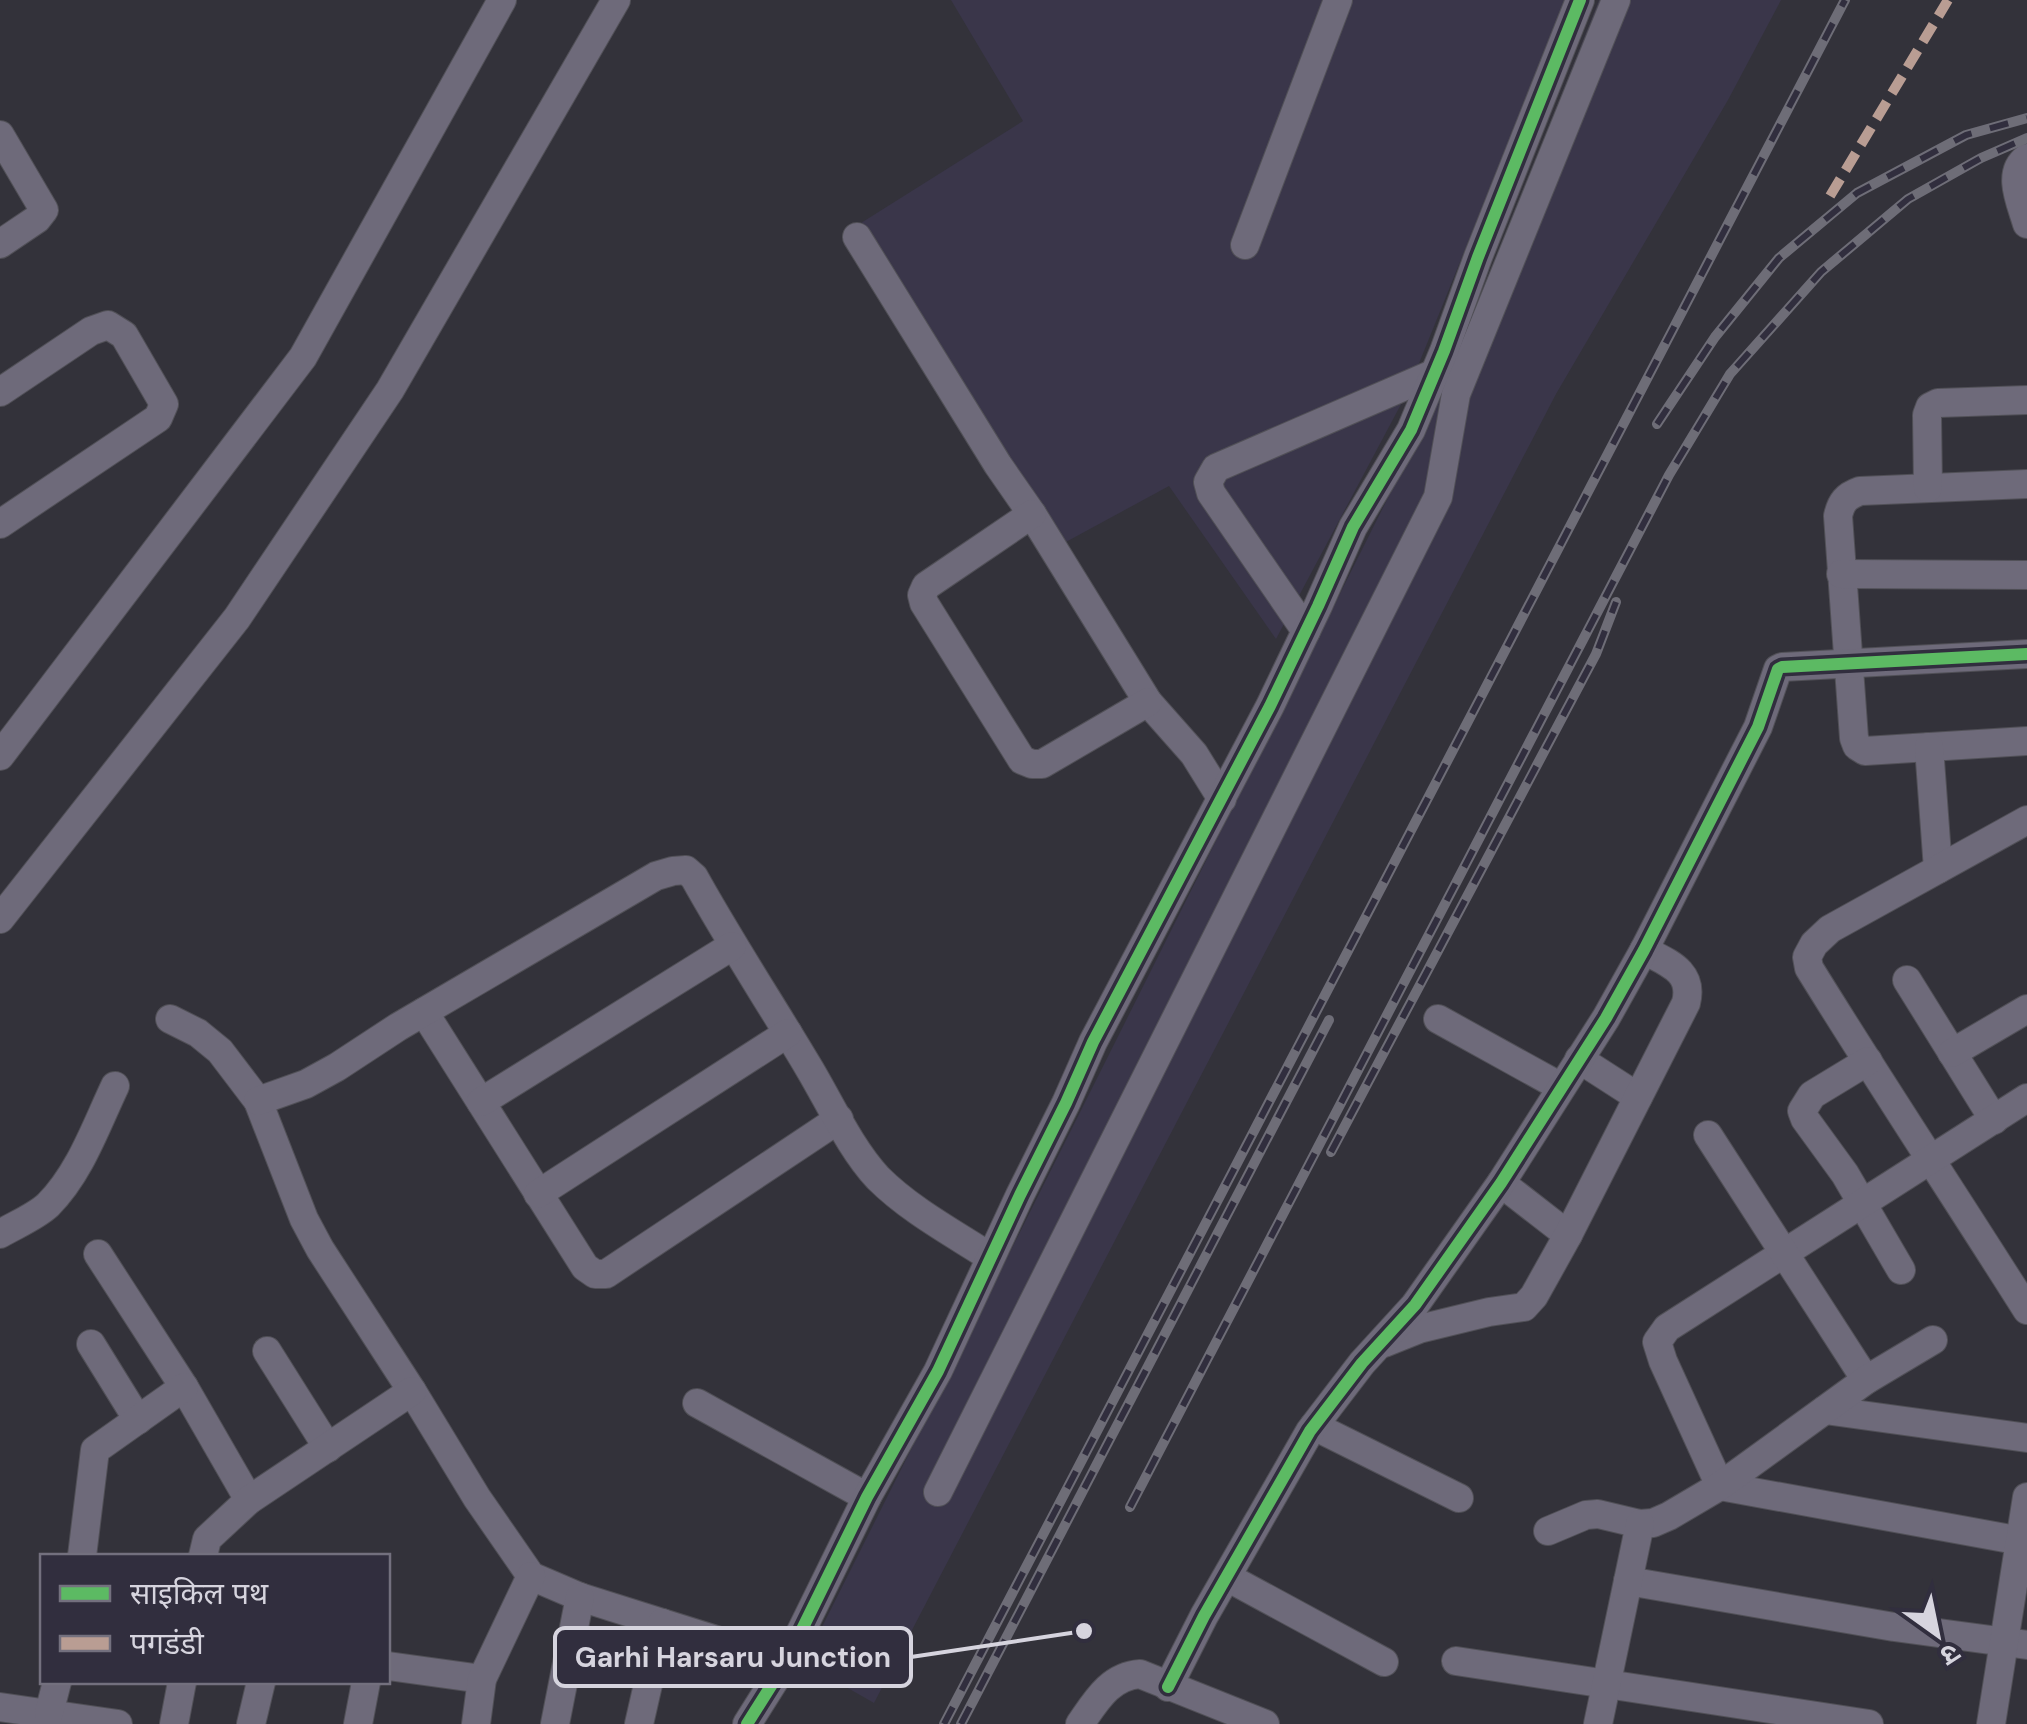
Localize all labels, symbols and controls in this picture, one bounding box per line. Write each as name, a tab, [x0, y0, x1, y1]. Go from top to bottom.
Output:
legend	[40, 1554, 390, 1684]
text: साइकिल पथ	[130, 1574, 269, 1613]
north arrow	[1887, 1584, 1987, 1684]
text: पगडंडी	[130, 1624, 205, 1663]
callout: Garhi Harsaru Junction	[555, 1628, 911, 1686]
text: उ	[1933, 1635, 1967, 1675]
text: Garhi Harsaru Junction	[575, 1639, 891, 1676]

